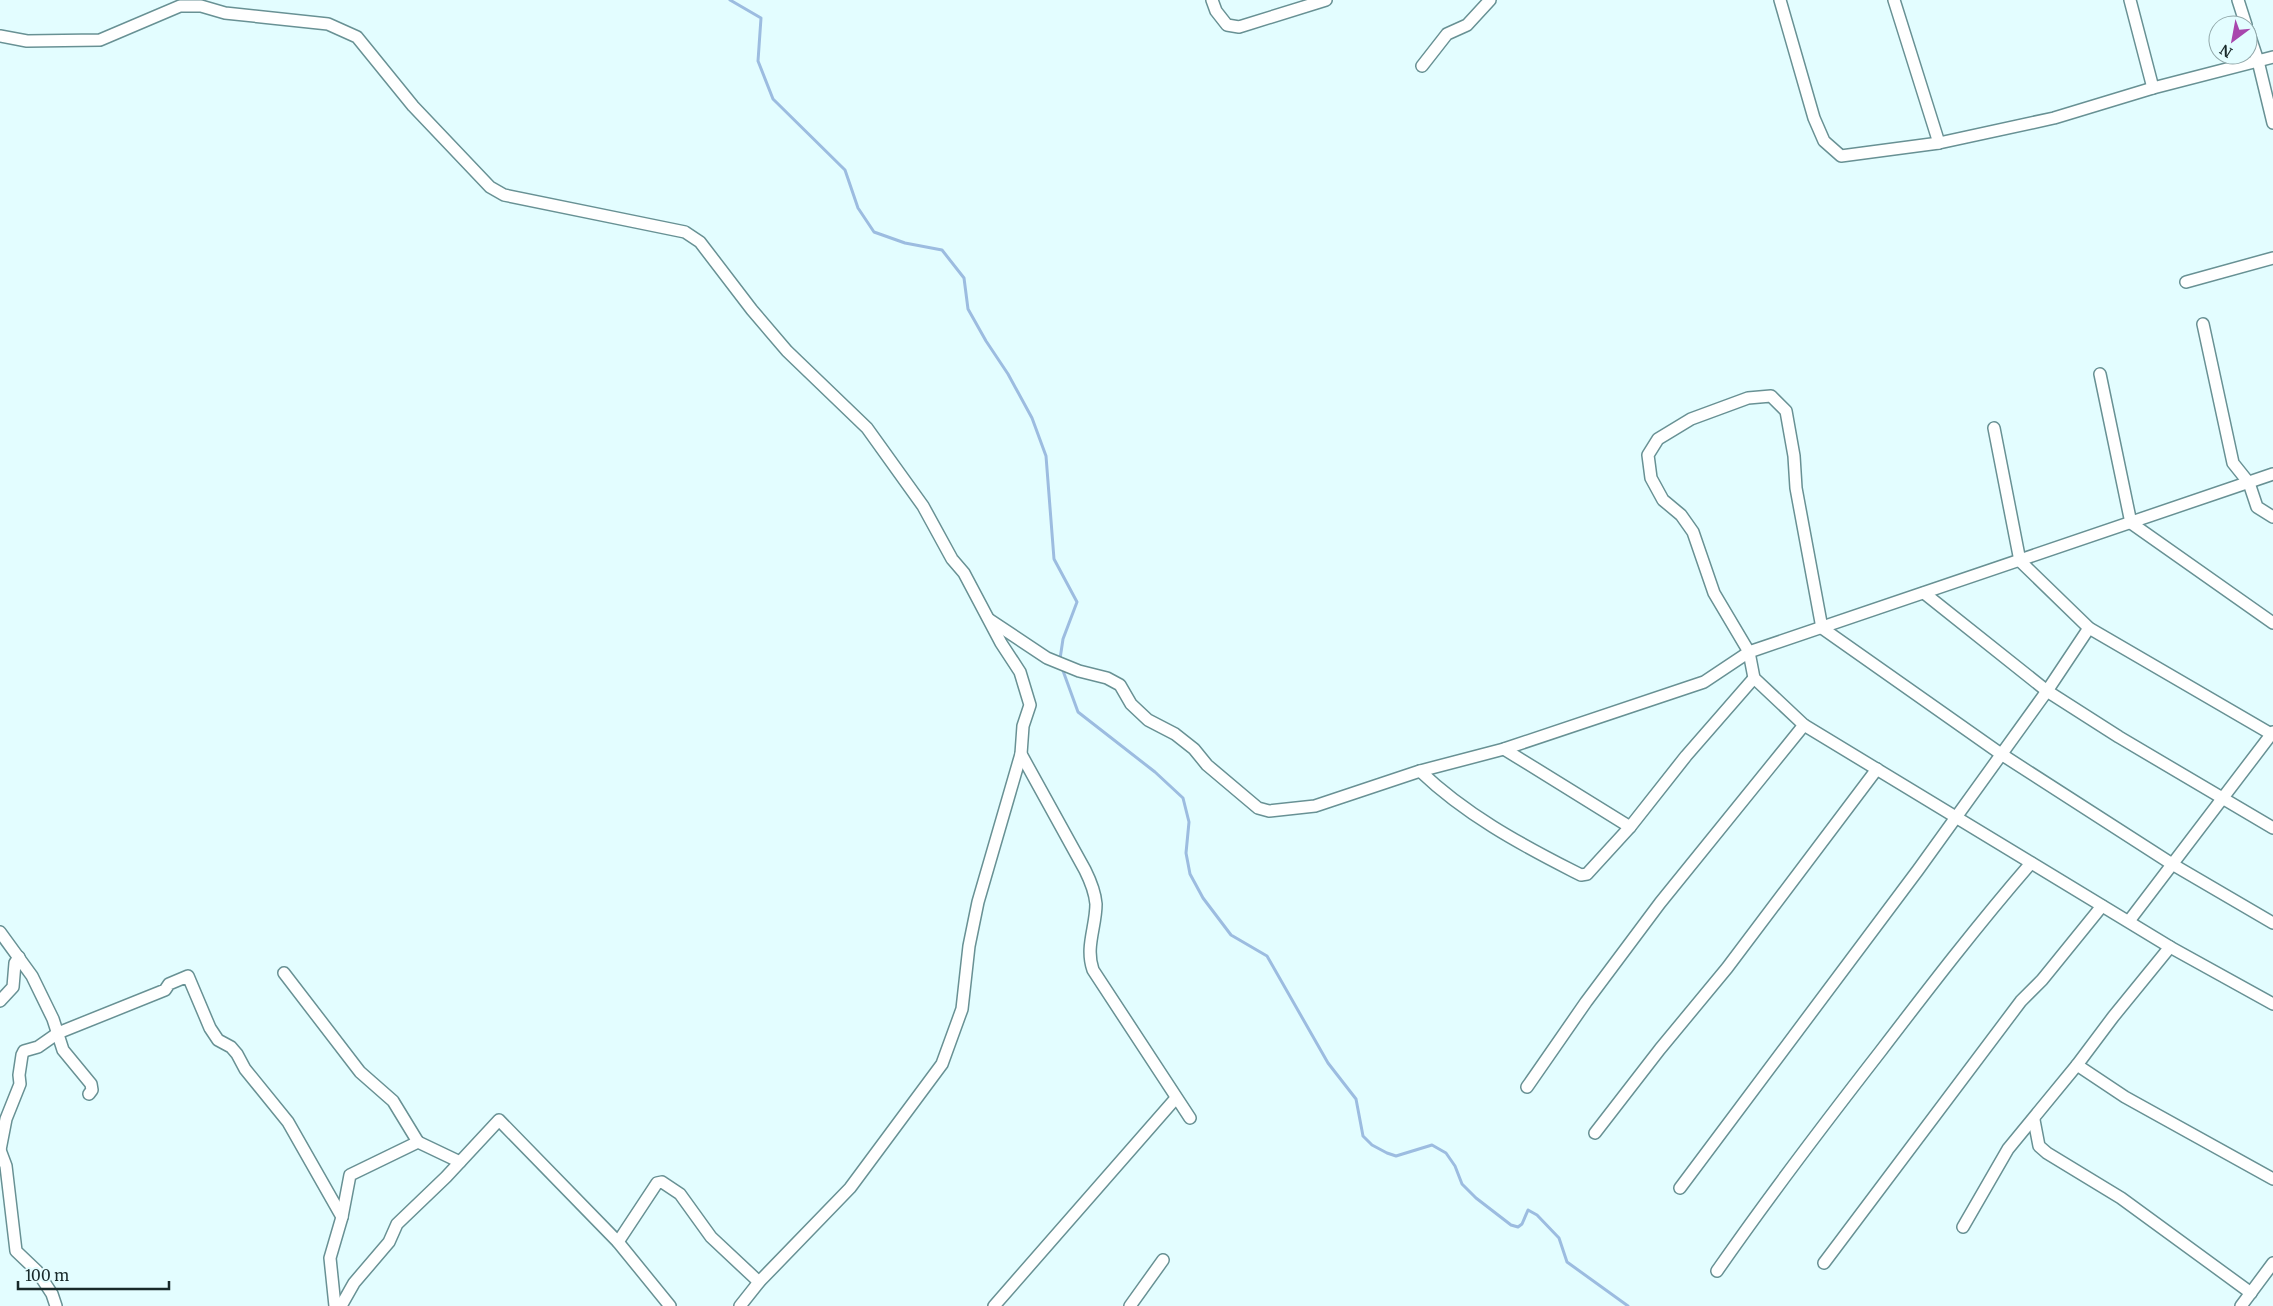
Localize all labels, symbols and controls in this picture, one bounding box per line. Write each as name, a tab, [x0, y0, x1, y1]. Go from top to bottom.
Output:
north arrow	[2208, 15, 2258, 65]
text: N	[2217, 40, 2236, 62]
scale bar	[18, 1258, 169, 1290]
text: 100 m	[25, 1266, 69, 1285]

